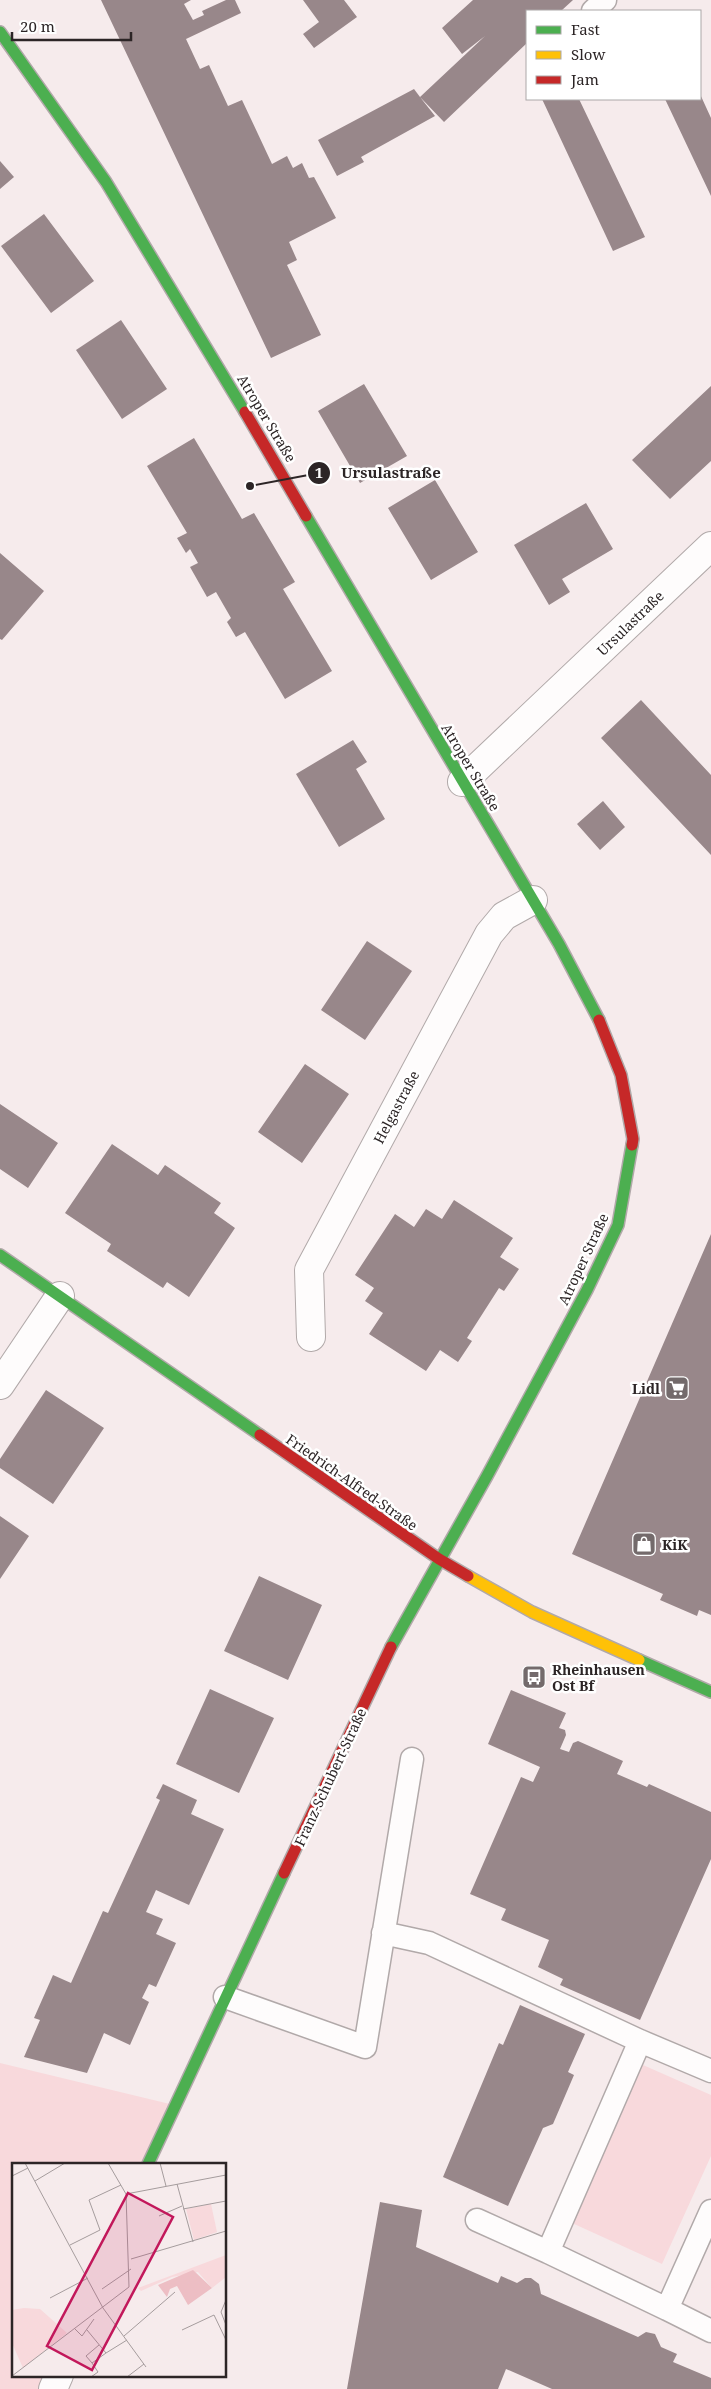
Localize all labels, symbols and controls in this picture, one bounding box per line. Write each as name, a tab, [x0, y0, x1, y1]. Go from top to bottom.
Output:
scale bar	[12, 10, 131, 42]
legend	[526, 10, 701, 100]
text: 20 m	[20, 16, 55, 36]
text: Fast	[571, 19, 600, 39]
text: Slow	[571, 44, 605, 64]
text: Jam	[570, 69, 599, 89]
street label: Atroper Straße	[233, 371, 301, 465]
callout: Ursulastraße	[306, 458, 451, 488]
text: 1	[315, 462, 323, 482]
text: Ursulastraße	[341, 462, 441, 482]
street label: Ursulastraße	[592, 586, 668, 660]
street label: Atroper Straße	[437, 720, 505, 814]
street label: Helgastraße	[369, 1067, 423, 1147]
street label: Atroper Straße	[553, 1210, 613, 1308]
supermarket icon: Lidl	[664, 1375, 690, 1401]
place label: Lidl	[632, 1379, 660, 1398]
street label: Friedrich-Alfred-Straße	[283, 1429, 421, 1535]
shop icon: KiK	[631, 1531, 657, 1557]
place label: KiK	[662, 1535, 688, 1554]
place label: Rheinhausen Ost Bf	[552, 1660, 645, 1695]
bus stop icon: Rheinhausen Ost Bf	[521, 1664, 547, 1690]
street label: Franz-Schubert-Straße	[290, 1705, 370, 1849]
inset map	[12, 2163, 226, 2376]

